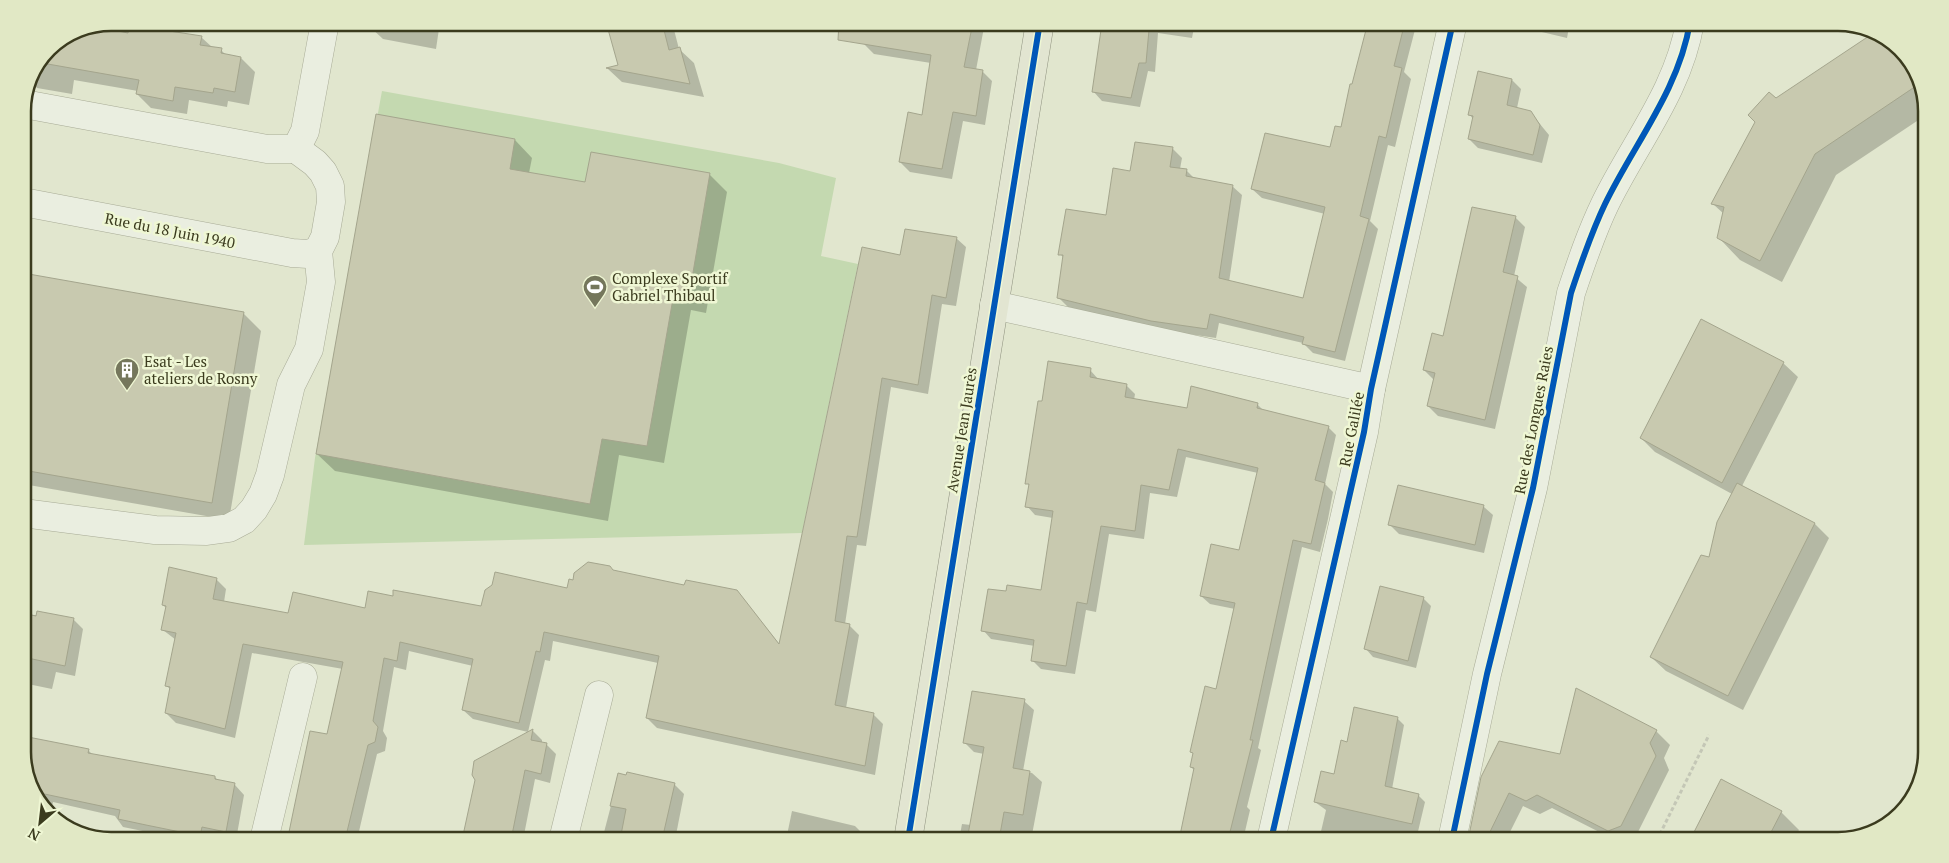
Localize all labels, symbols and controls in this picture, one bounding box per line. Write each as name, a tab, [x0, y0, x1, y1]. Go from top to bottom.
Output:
street label: Rue du 18 Juin 1940	[103, 208, 237, 252]
place label: Complexe Sportif Gabriel Thibaul	[612, 268, 728, 305]
sports icon: Complexe Sportif Gabriel Thibaul	[582, 274, 608, 308]
street label: Rue des Longues Raies	[1509, 344, 1557, 496]
place label: Esat - Les ateliers de Rosny	[144, 351, 258, 388]
building icon: Esat - Les ateliers de Rosny	[114, 357, 140, 391]
street label: Avenue Jean Jaurès	[941, 366, 981, 494]
street label: Rue Galilée	[1334, 390, 1368, 468]
north arrow	[15, 798, 65, 848]
text: N	[24, 824, 43, 846]

